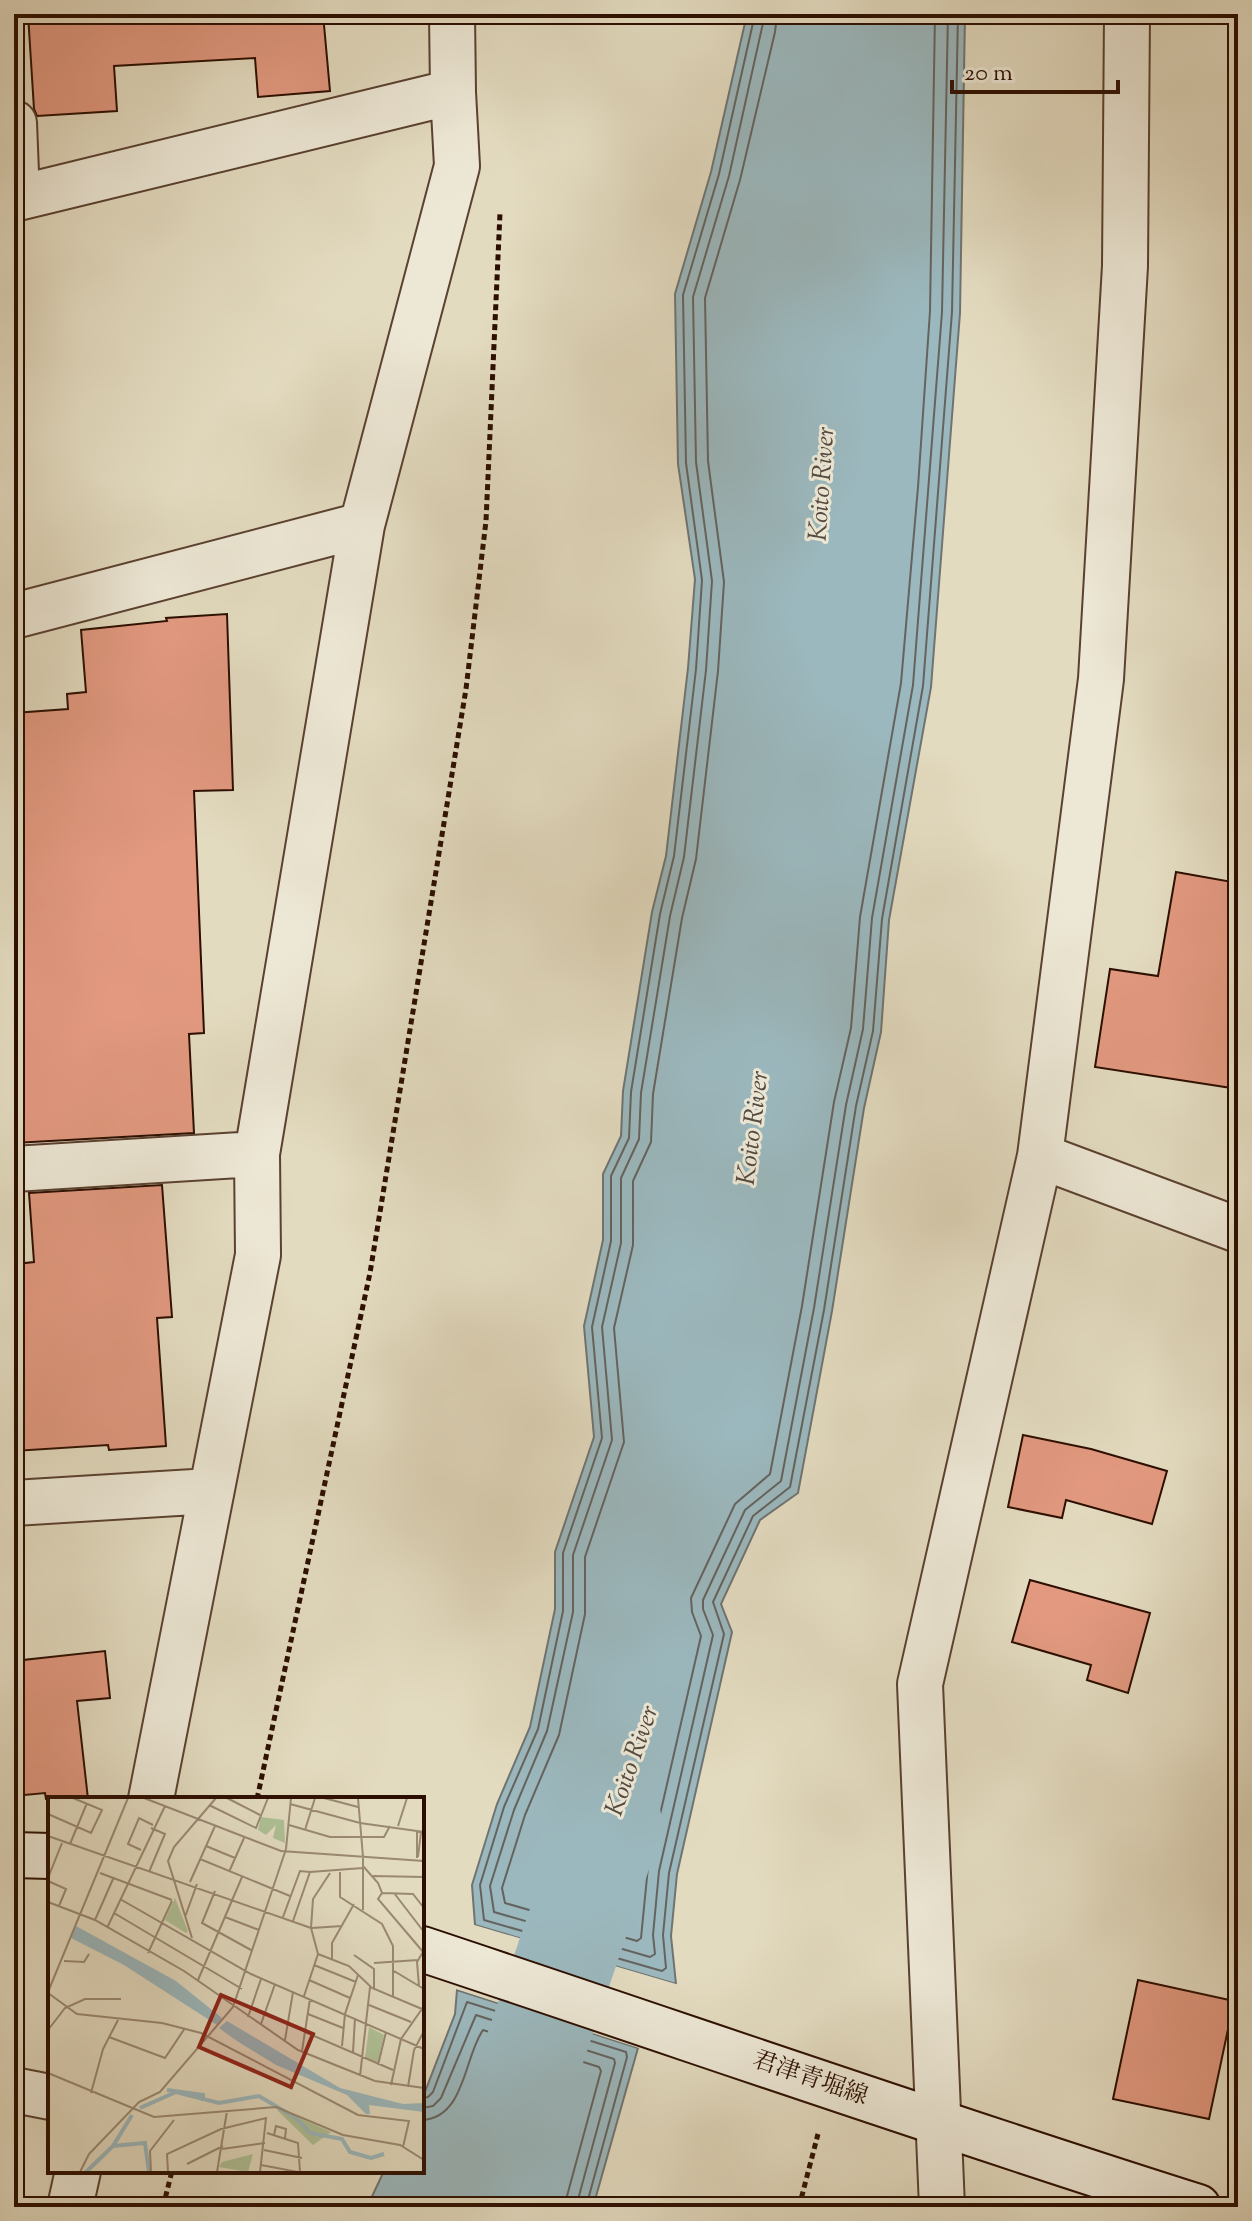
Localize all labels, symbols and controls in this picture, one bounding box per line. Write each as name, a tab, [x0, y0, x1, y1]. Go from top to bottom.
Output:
scale bar	[952, 44, 1118, 94]
text: 20 m	[964, 57, 1013, 91]
water label: Koito River	[801, 426, 845, 542]
water label: Koito River	[729, 1069, 779, 1187]
water label: Koito River	[597, 1701, 669, 1821]
inset map	[48, 1797, 424, 2173]
street label: 君津青堀線	[748, 2043, 872, 2115]

